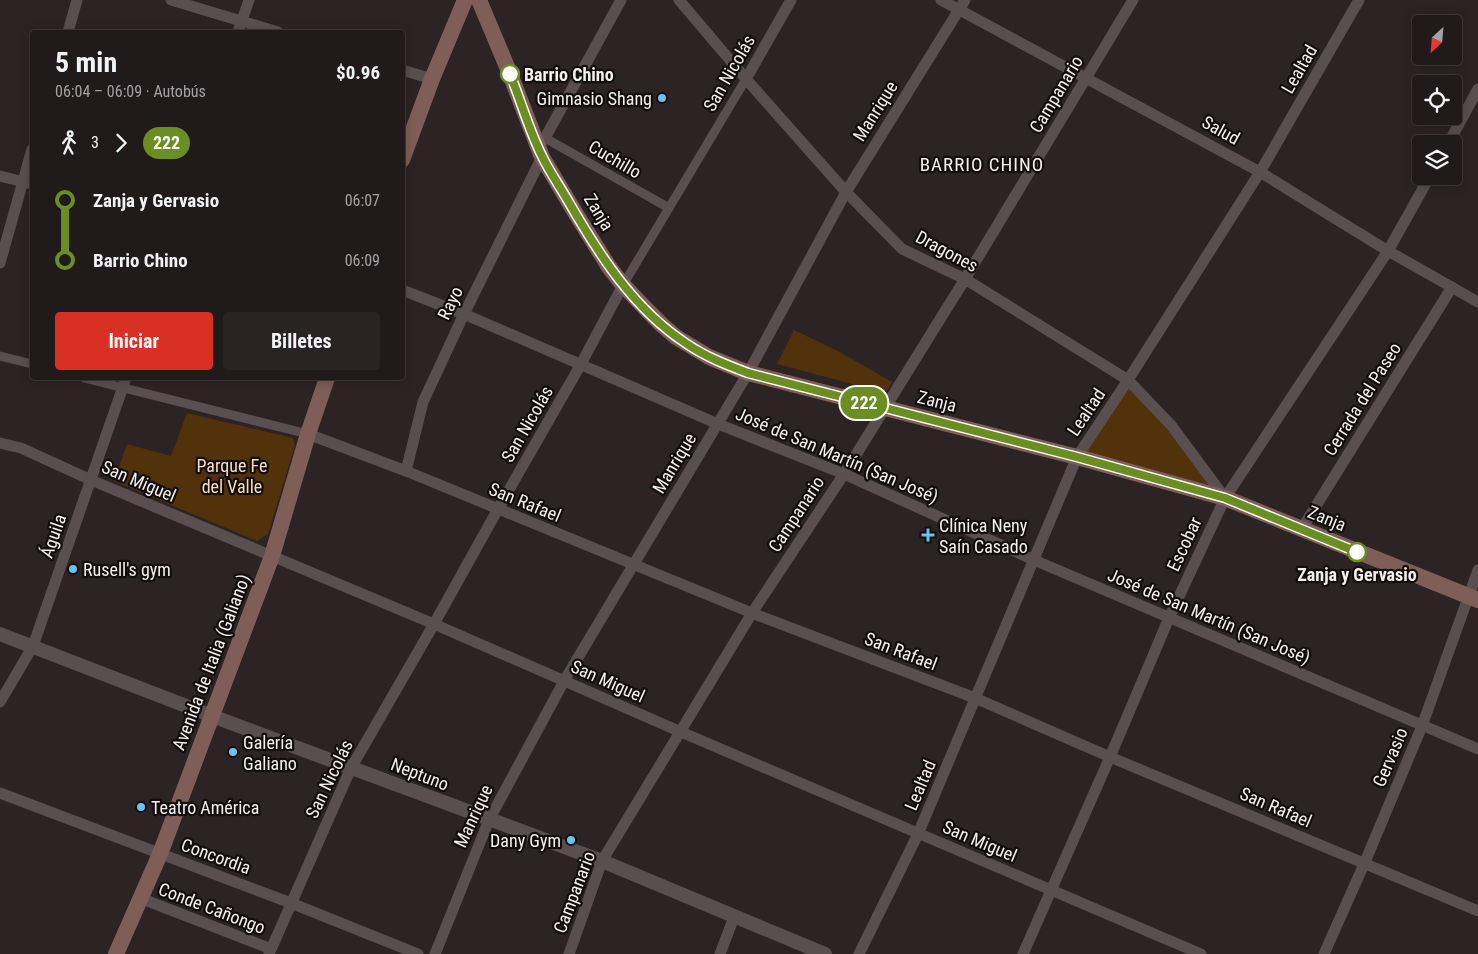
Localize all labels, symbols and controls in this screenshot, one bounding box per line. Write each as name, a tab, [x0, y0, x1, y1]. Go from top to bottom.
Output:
north arrow	[1412, 15, 1462, 65]
map controls	[1412, 15, 1462, 185]
street label: San Nicolás	[699, 31, 759, 115]
street label: Lealtad	[1277, 41, 1321, 97]
text: 5 min	[55, 46, 117, 79]
street label: Campanario	[1025, 52, 1087, 136]
text: $0.96	[336, 61, 380, 84]
marker: Barrio Chino	[500, 64, 520, 84]
place label: Barrio Chino	[524, 64, 614, 85]
button: locate	[1412, 75, 1462, 125]
street label: Manrique	[848, 77, 902, 145]
text: 06:04 – 06:09 · Autobús	[55, 82, 206, 101]
place label: Gimnasio Shang	[537, 88, 652, 109]
marker: Gimnasio Shang	[656, 92, 668, 104]
street label: Salud	[1199, 111, 1243, 149]
icon: walk	[55, 129, 83, 157]
icon: forward	[107, 129, 135, 157]
text: 222	[153, 132, 180, 153]
text: 3	[91, 133, 99, 152]
button: layers	[1412, 135, 1462, 185]
street label: Cuchillo	[585, 136, 645, 182]
district label: BARRIO CHINO	[920, 153, 1044, 176]
text: Zanja y Gervasio	[93, 189, 219, 212]
street label: Zanja	[580, 190, 618, 234]
text: 06:07	[345, 191, 380, 210]
street label: Dragones	[912, 226, 982, 276]
text: Barrio Chino	[93, 249, 188, 272]
text: 06:09	[345, 251, 380, 270]
street label: Rayo	[433, 283, 467, 323]
button: Iniciar	[55, 312, 213, 370]
button: Billetes	[223, 312, 380, 370]
street label: Cerrada del Paseo	[1319, 339, 1405, 459]
street label: San Nicolás	[497, 382, 557, 466]
street label: Lealtad	[1063, 384, 1109, 440]
street label: Zanja	[915, 386, 959, 416]
line badge: 222	[835, 387, 893, 419]
text: 222	[850, 392, 878, 413]
street label: José de San Martín (San José)	[732, 403, 941, 508]
street label: Manrique	[648, 429, 700, 497]
park label: Parque Fe del Valle	[196, 455, 268, 497]
street label: San Miguel	[99, 456, 179, 506]
street label: Campanario	[764, 472, 828, 556]
street label: San Rafael	[486, 478, 564, 526]
street label: Zanja	[1305, 501, 1349, 535]
street label: Águila	[36, 511, 70, 561]
street label: Escobar	[1162, 513, 1206, 574]
place label: Clínica Neny Saín Casado	[939, 515, 1028, 557]
marker: Clínica Neny Saín Casado	[921, 528, 935, 542]
marker: Zanja y Gervasio	[1347, 542, 1367, 562]
place label: Rusell's gym	[83, 559, 171, 580]
marker: Rusell's gym	[67, 563, 79, 575]
street label: José de San Martín (San José)	[1104, 564, 1313, 669]
place label: Zanja y Gervasio	[1297, 564, 1417, 585]
street label: Avenida de Italia (Galiano)	[168, 571, 255, 753]
street label: San Rafael	[862, 628, 940, 674]
street label: San Miguel	[568, 655, 648, 707]
street label: Gervasio	[1368, 724, 1412, 790]
place label: Galería Galiano	[243, 732, 297, 774]
street label: San Nicolás	[301, 736, 357, 822]
marker: Galería Galiano	[227, 746, 239, 758]
street label: Neptuno	[388, 753, 452, 795]
street label: Lealtad	[900, 757, 940, 813]
street label: Manrique	[449, 781, 497, 851]
street label: San Rafael	[1237, 783, 1315, 831]
place label: Teatro América	[151, 797, 259, 818]
marker: Teatro América	[135, 801, 147, 813]
street label: San Miguel	[940, 816, 1020, 866]
place label: Dany Gym	[490, 830, 561, 851]
street label: Concordia	[178, 834, 254, 878]
marker: Dany Gym	[565, 834, 577, 846]
street label: Campanario	[549, 848, 599, 936]
street label: Conde Cañongo	[156, 878, 268, 938]

